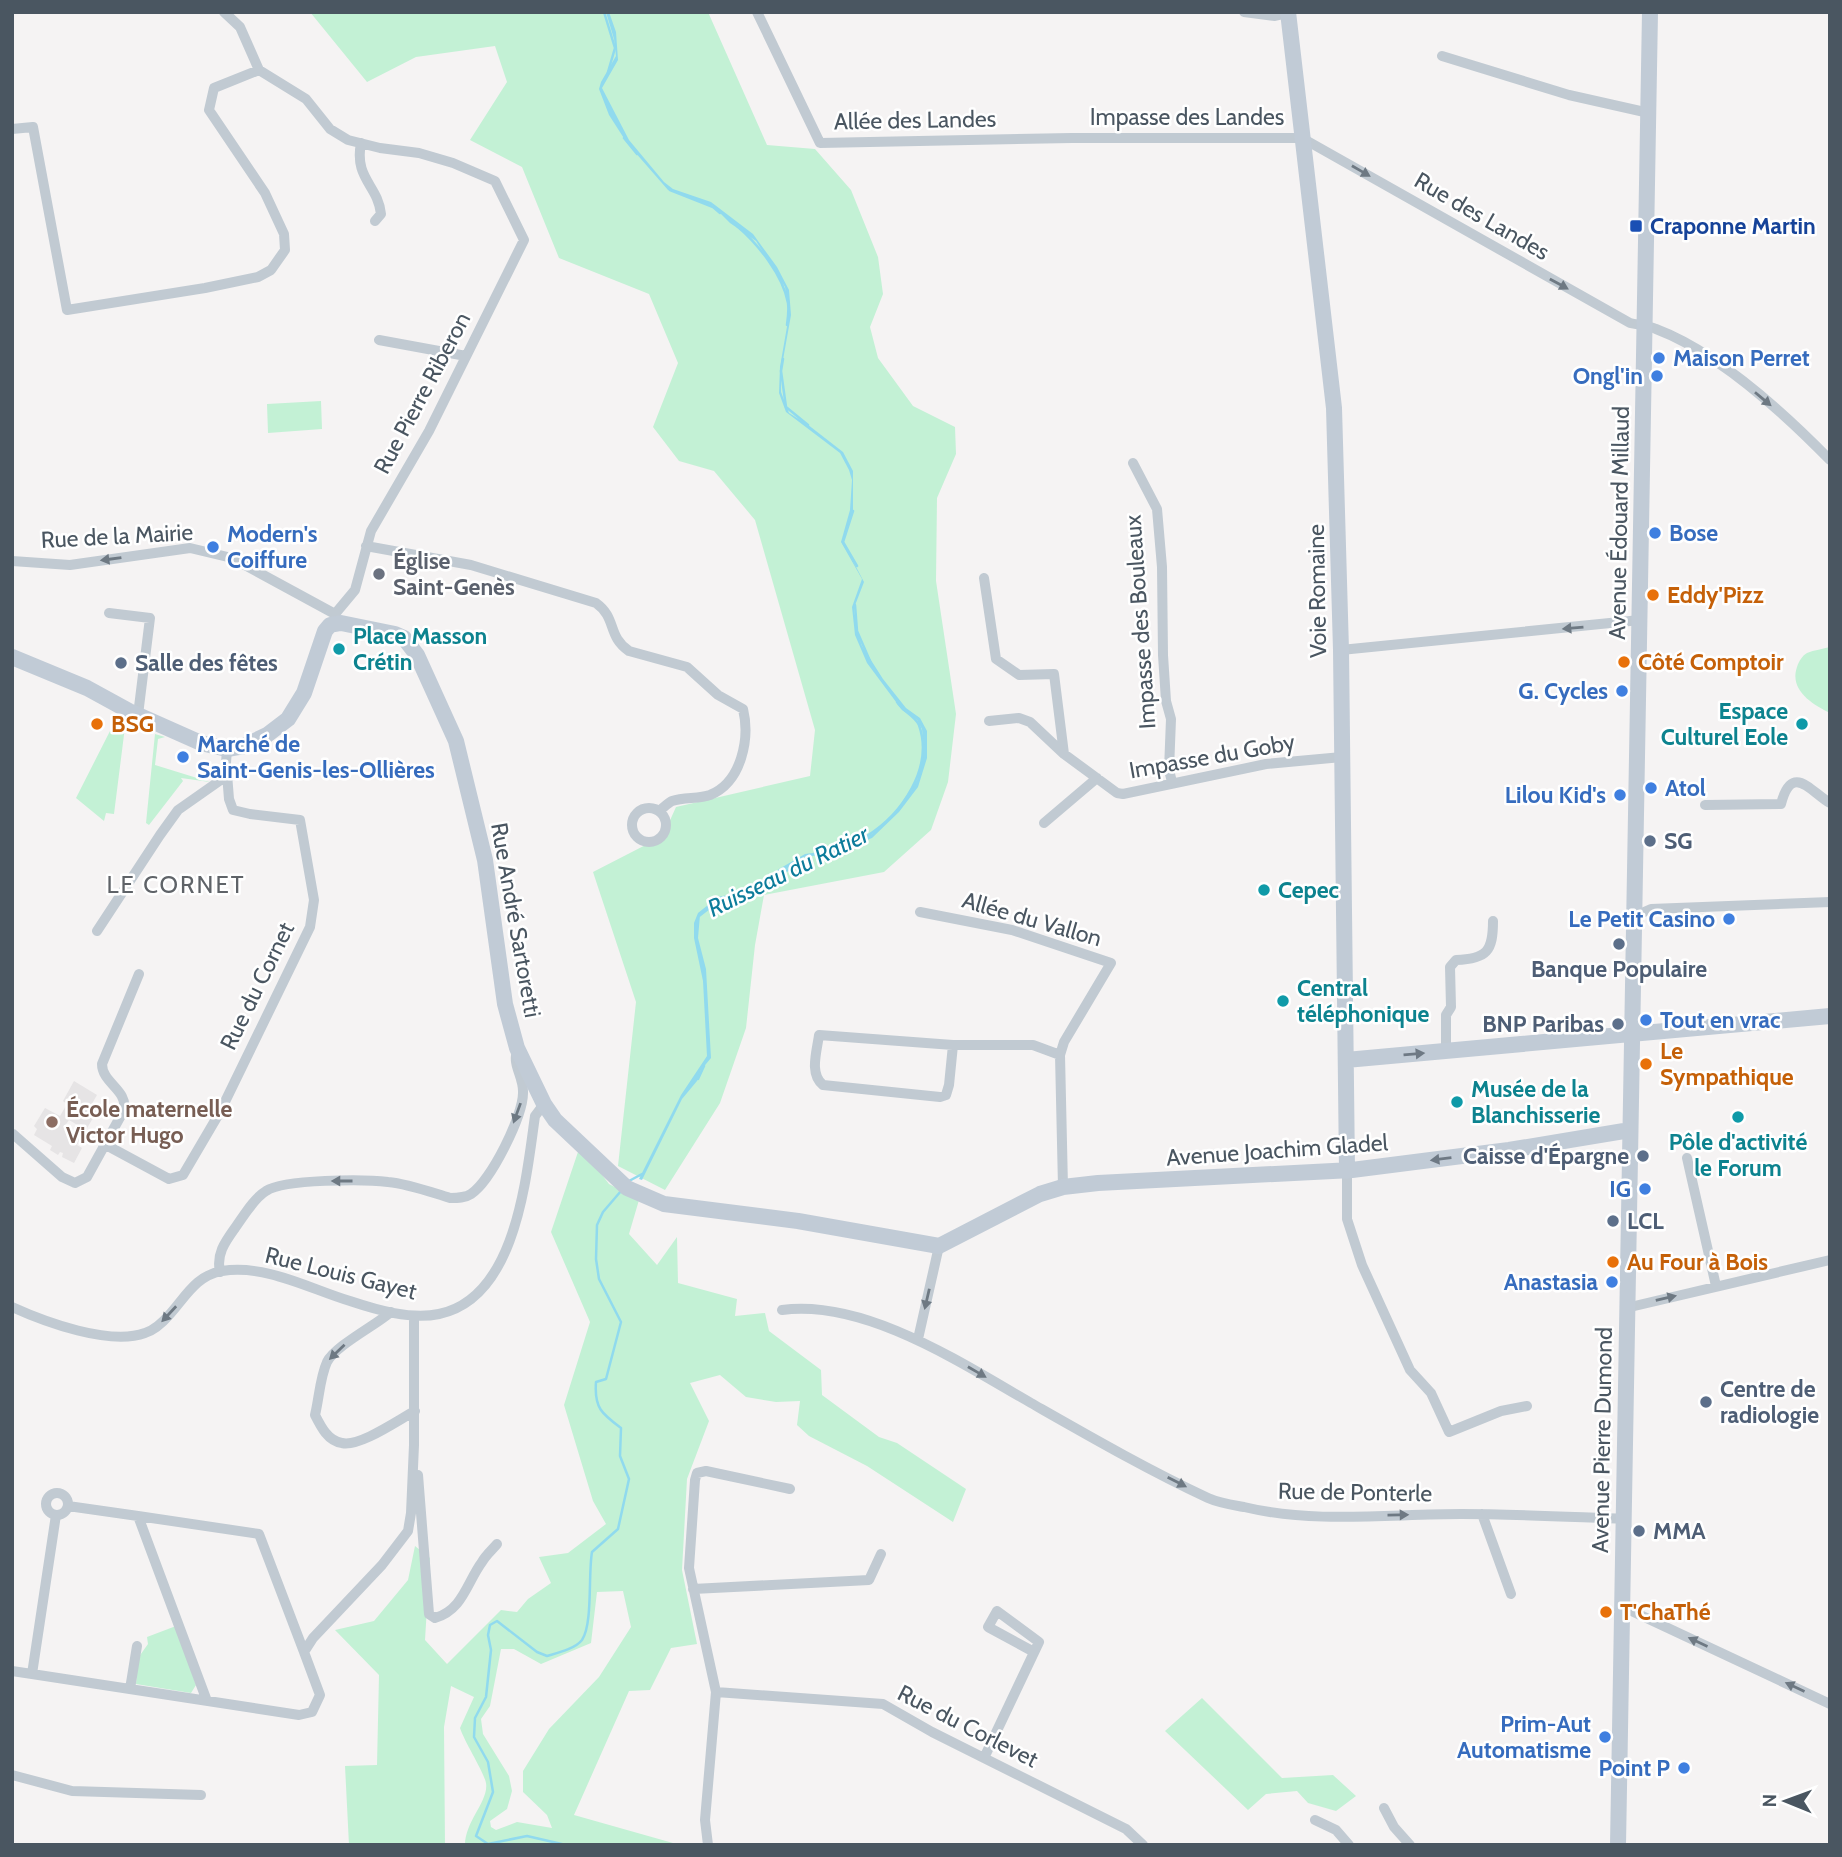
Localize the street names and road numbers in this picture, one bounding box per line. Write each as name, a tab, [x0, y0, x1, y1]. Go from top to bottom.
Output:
street label: Impasse des Landes	[1090, 103, 1284, 131]
street label: Allée des Landes	[834, 105, 996, 135]
street label: Rue des Landes	[1409, 166, 1555, 266]
street label: Rue Pierre Riberon	[368, 307, 476, 479]
street label: Avenue Édouard Millaud	[1602, 406, 1635, 640]
street label: Impasse des Bouleaux	[1119, 514, 1161, 730]
street label: Rue de la Mairie	[40, 518, 194, 554]
street label: Voie Romaine	[1302, 524, 1332, 658]
street label: Impasse du Goby	[1127, 728, 1297, 784]
street label: Rue André Sartoretti	[485, 820, 547, 1020]
street label: Allée du Vallon	[959, 886, 1105, 952]
street label: Rue du Cornet	[214, 917, 300, 1054]
street label: Avenue Joachim Gladel	[1165, 1128, 1389, 1172]
street label: Rue Louis Gayet	[262, 1241, 420, 1305]
street label: Avenue Pierre Dumond	[1586, 1327, 1618, 1553]
street label: Rue de Ponterle	[1278, 1477, 1433, 1507]
street label: Rue du Corlevet	[893, 1679, 1043, 1774]

